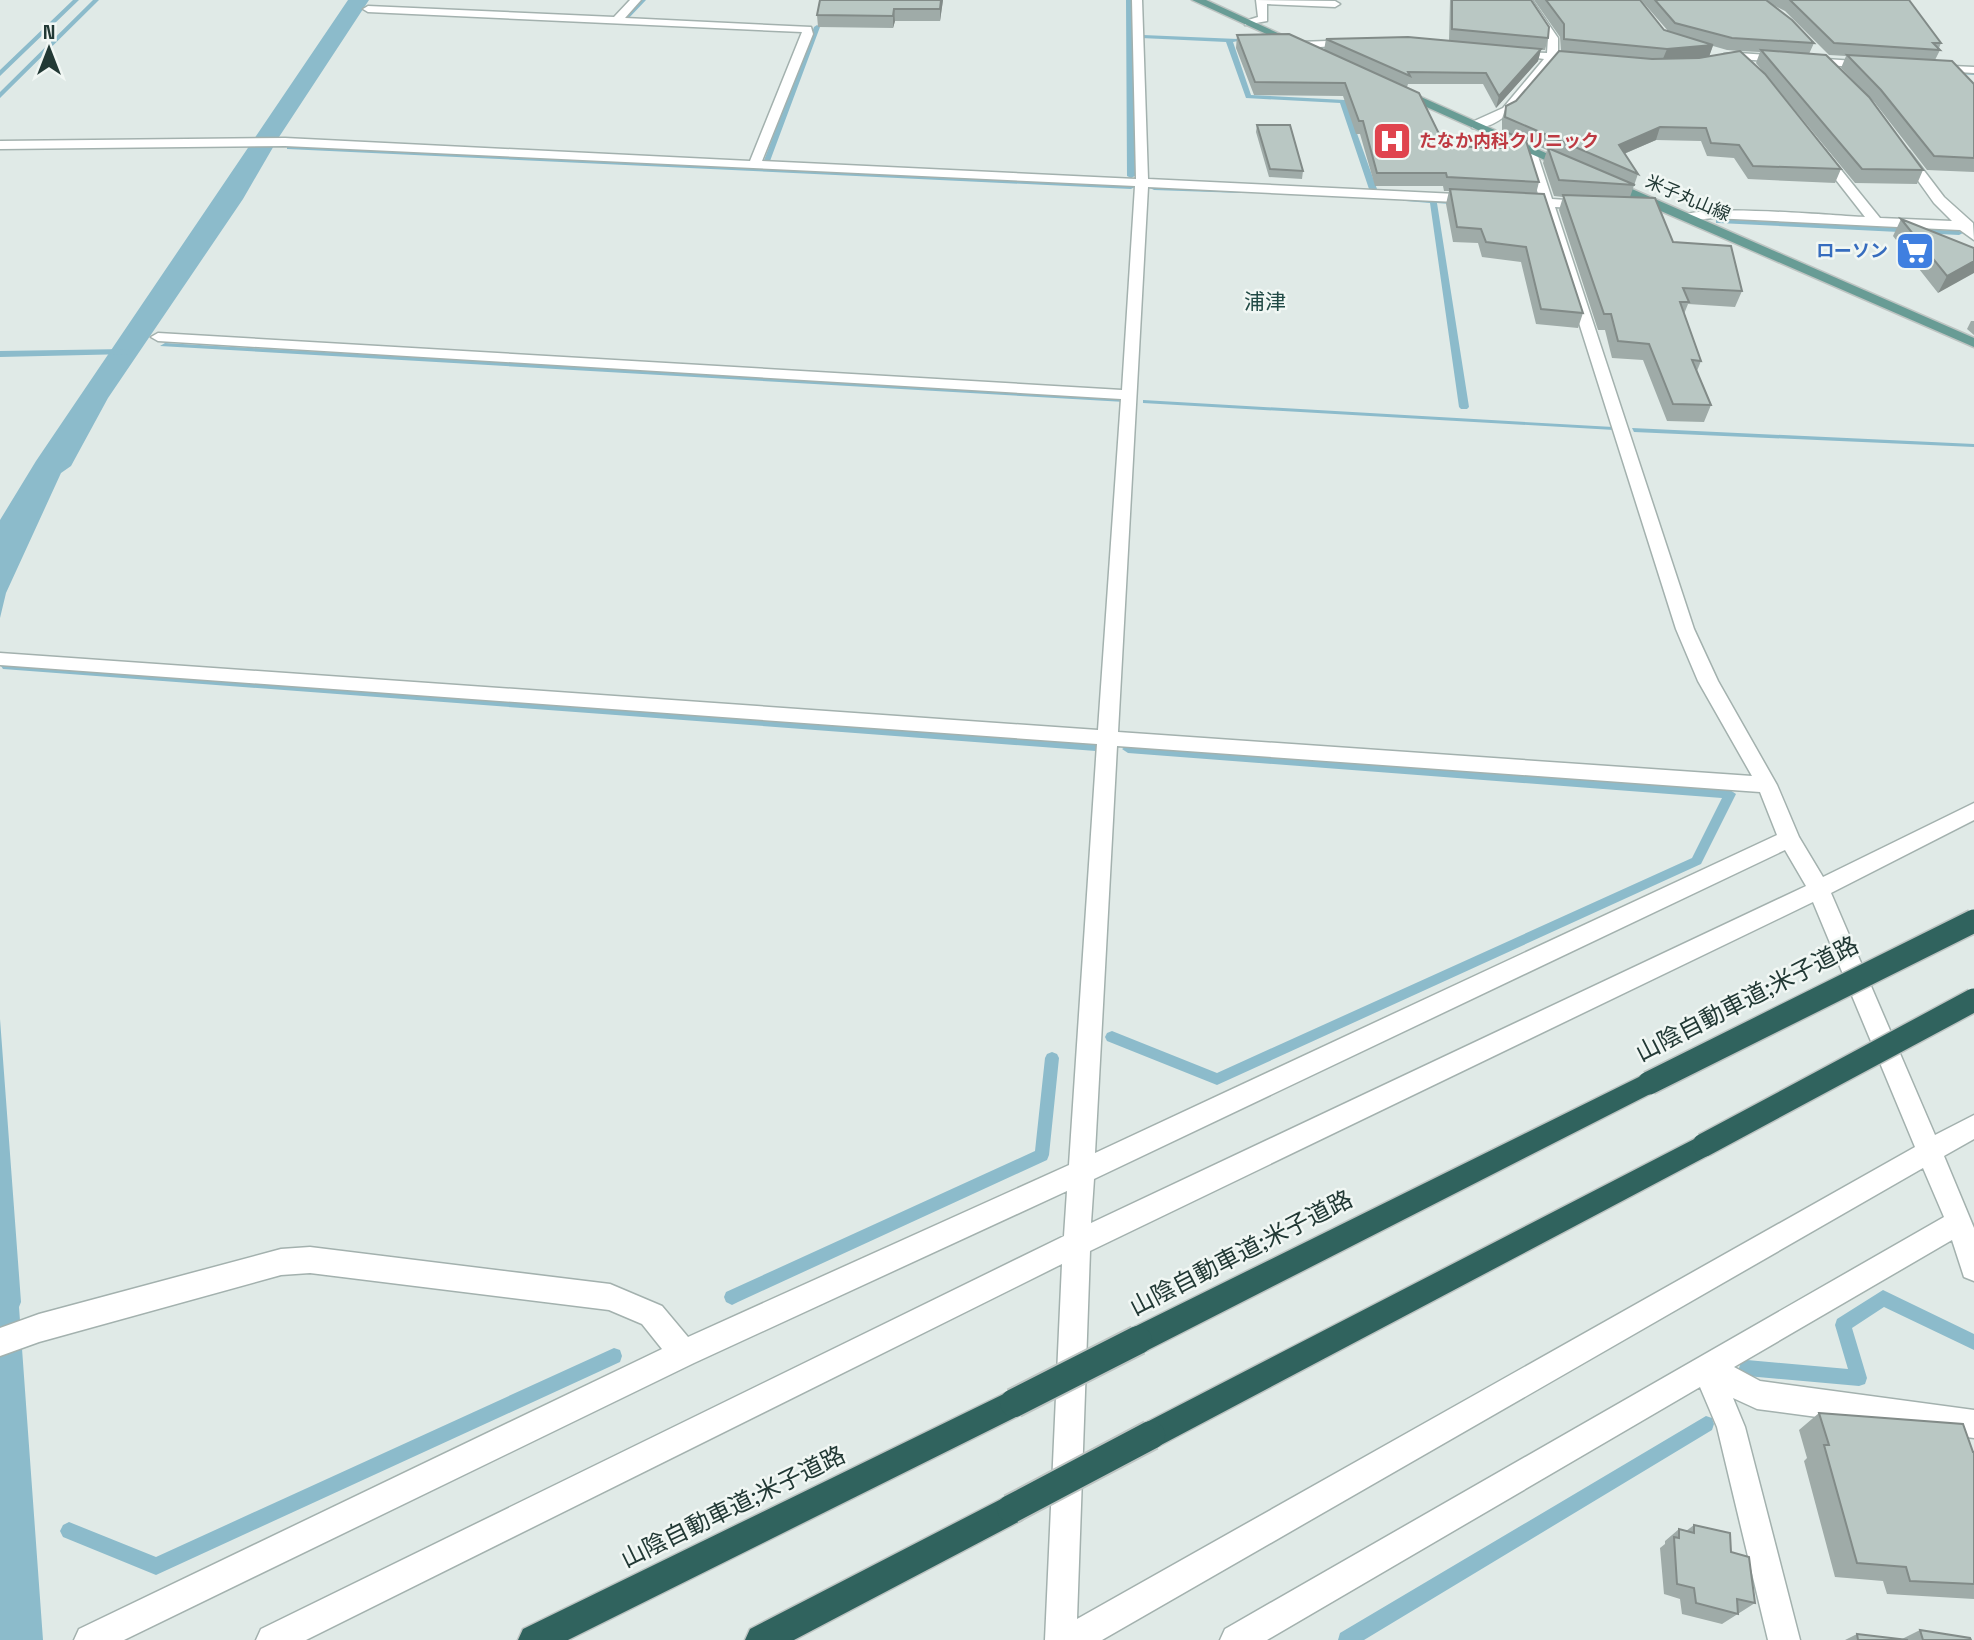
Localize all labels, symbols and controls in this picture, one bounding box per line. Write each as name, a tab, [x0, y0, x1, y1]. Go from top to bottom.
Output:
north arrow	[14, 14, 84, 84]
text: N	[43, 20, 55, 45]
hospital icon: たなか内科クリニック	[1371, 120, 1413, 162]
place label: たなか内科クリニック	[1419, 129, 1599, 152]
street label: 米子丸山線	[1642, 169, 1734, 226]
supermarket icon: ローソン	[1894, 230, 1936, 272]
place label: ローソン	[1816, 239, 1888, 262]
district label: 浦津	[1244, 288, 1286, 315]
street label: 山陰自動車道;米子道路	[1630, 929, 1863, 1068]
street label: 山陰自動車道;米子道路	[1124, 1183, 1357, 1322]
street label: 山陰自動車道;米子道路	[615, 1439, 850, 1574]

